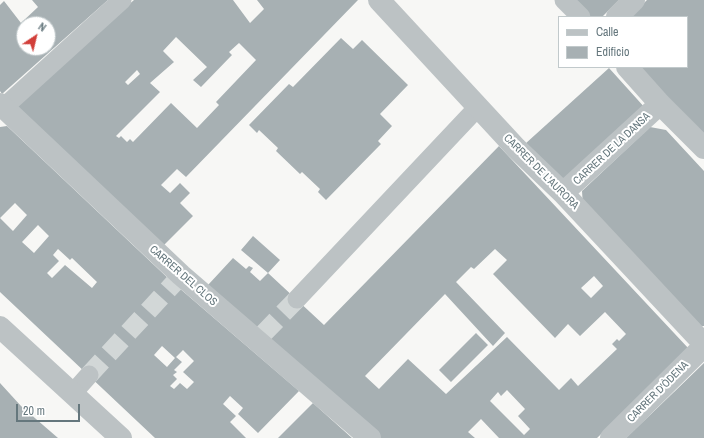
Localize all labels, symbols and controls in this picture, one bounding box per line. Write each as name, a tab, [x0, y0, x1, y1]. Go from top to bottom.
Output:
north arrow	[16, 16, 56, 56]
legend	[558, 16, 688, 68]
text: N	[36, 19, 49, 35]
text: Calle	[596, 24, 618, 40]
text: Edificio	[596, 44, 629, 60]
street label: CARRER DE LA DANSA	[571, 110, 653, 188]
street label: CARRER DE L'AURORA	[501, 132, 581, 212]
street label: CARRER DEL CLOS	[147, 243, 219, 309]
street label: CARRER D'ÒDENA	[625, 359, 691, 425]
scale bar	[18, 396, 82, 422]
text: 20 m	[23, 403, 45, 419]

